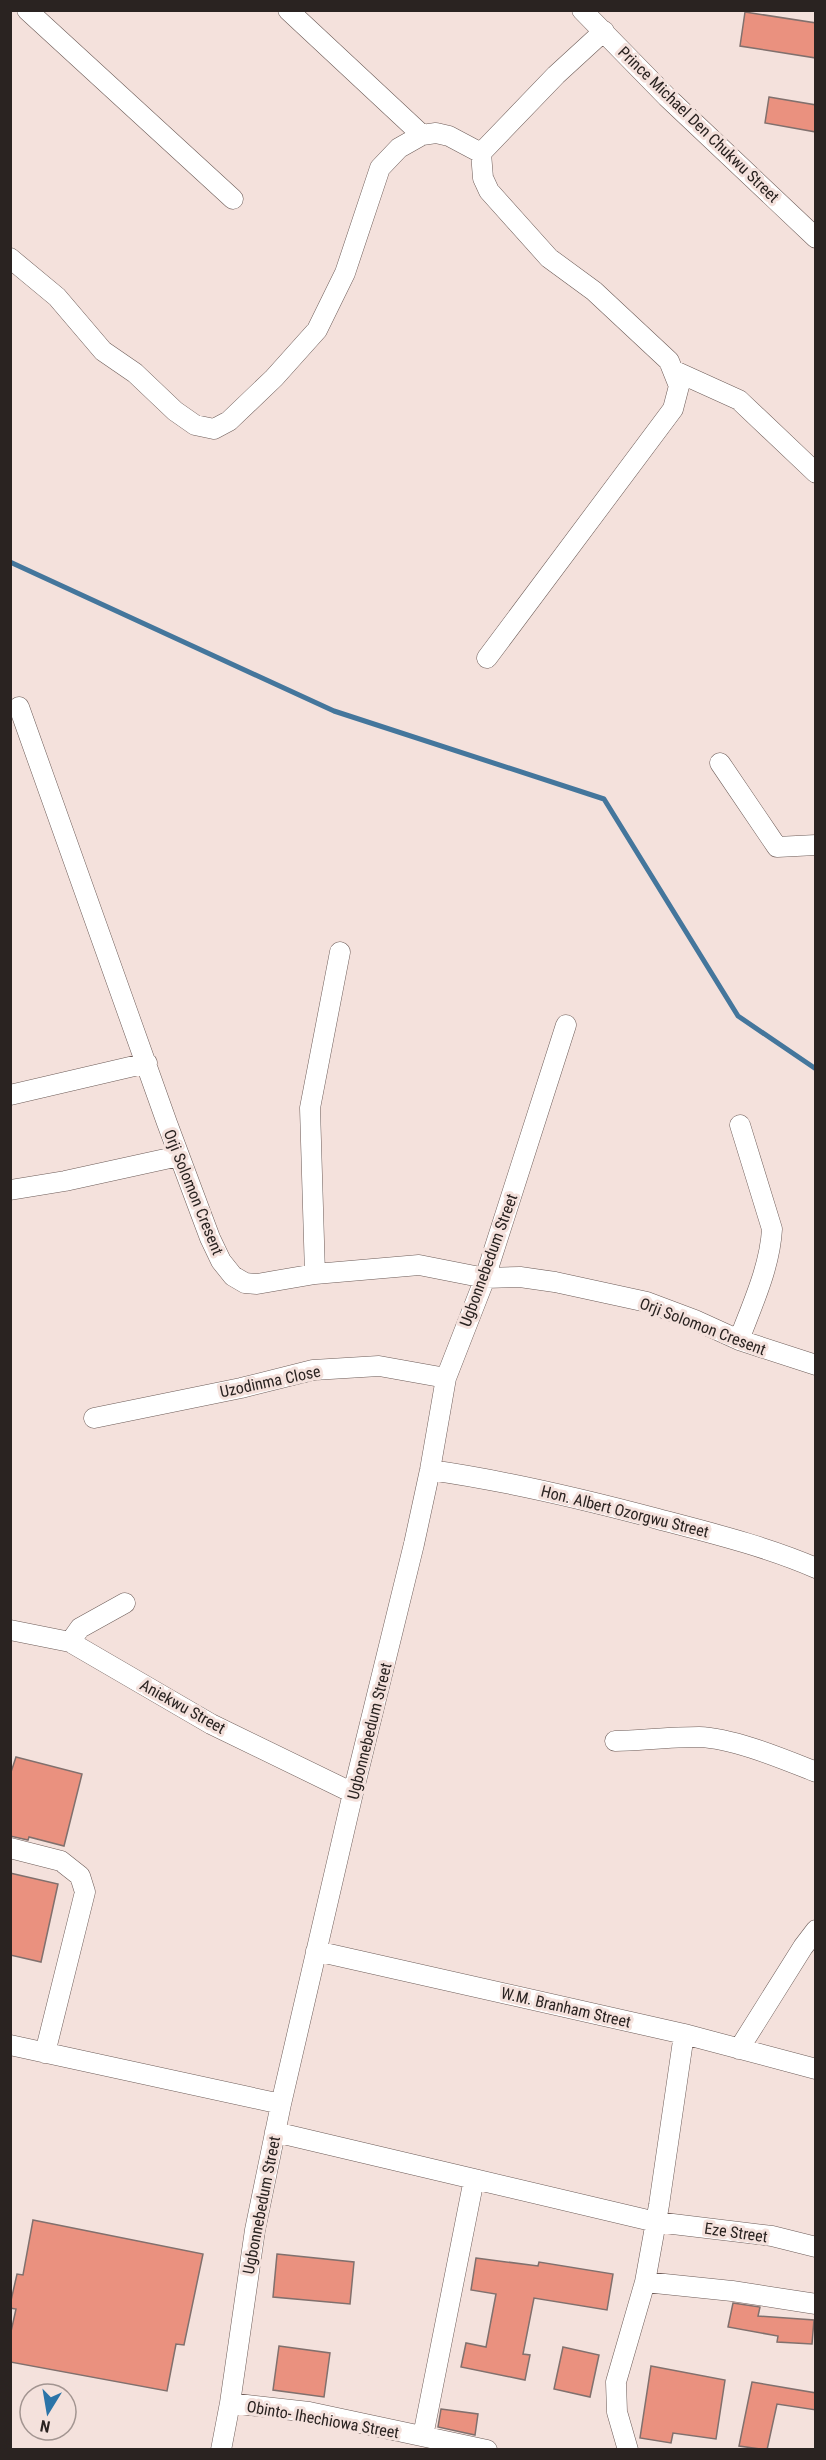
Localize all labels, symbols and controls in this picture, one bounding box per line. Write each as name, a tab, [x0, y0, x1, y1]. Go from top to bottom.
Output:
street label: Prince Michael Den Chukwu Street	[614, 42, 783, 206]
street label: Orji Solomon Cresent	[160, 1127, 227, 1258]
street label: Ugbonnebedum Street	[456, 1191, 521, 1329]
street label: Orji Solomon Cresent	[637, 1294, 769, 1359]
street label: Uzodinma Close	[218, 1362, 322, 1401]
street label: Hon. Albert Ozorgwu Street	[539, 1481, 711, 1542]
street label: Ugbonnebedum Street	[343, 1661, 396, 1801]
street label: Aniekwu Street	[137, 1675, 229, 1738]
street label: W.M. Branham Street	[499, 1983, 633, 2032]
street label: Ugbonnebedum Street	[239, 2134, 284, 2276]
street label: Eze Street	[703, 2219, 769, 2246]
north arrow	[18, 2382, 78, 2442]
street label: Obinto- Ihechiowa Street	[245, 2397, 401, 2442]
text: N	[39, 2416, 52, 2436]

